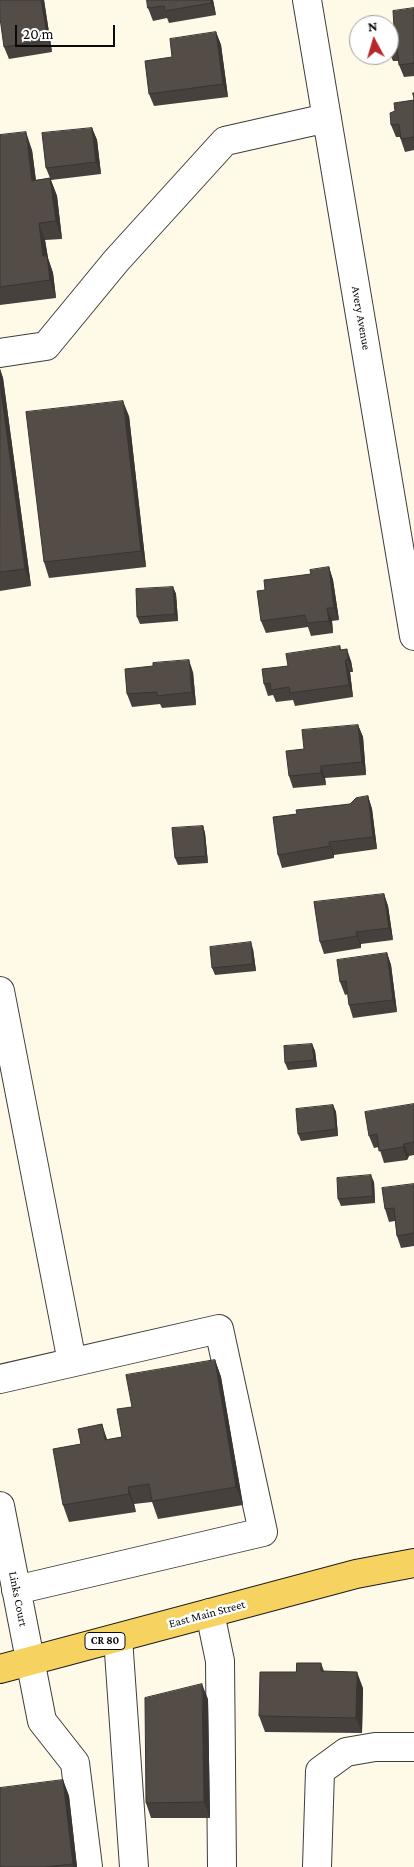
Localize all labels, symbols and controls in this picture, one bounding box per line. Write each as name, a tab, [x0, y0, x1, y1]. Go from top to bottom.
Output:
scale bar	[18, 15, 118, 47]
north arrow	[349, 15, 399, 65]
text: N	[367, 18, 378, 35]
text: 20 m	[23, 26, 54, 42]
street label: Avery Avenue	[348, 285, 374, 351]
street label: Links Court	[6, 1570, 30, 1628]
street label: East Main Street	[167, 1597, 247, 1631]
road number: CR 80	[85, 1632, 125, 1650]

